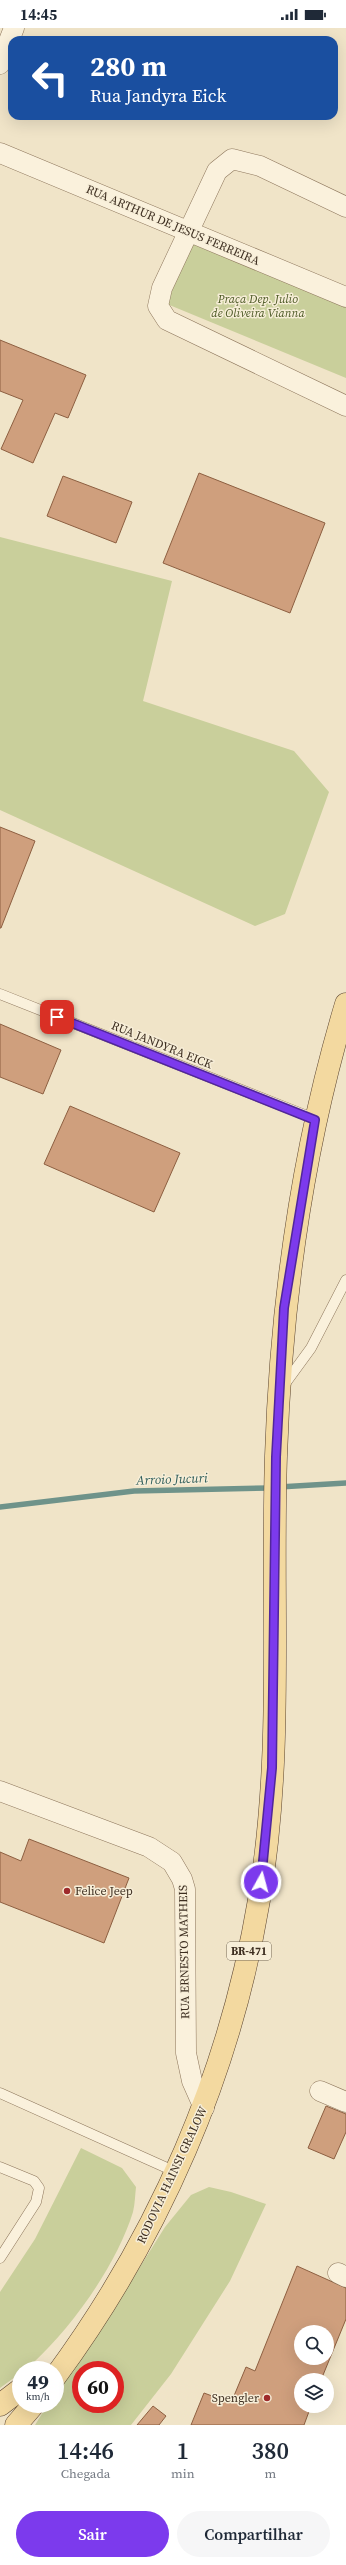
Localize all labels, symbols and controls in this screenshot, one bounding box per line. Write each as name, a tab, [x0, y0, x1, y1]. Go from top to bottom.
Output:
text: 14:45	[20, 4, 57, 25]
text: 280 m	[90, 47, 167, 85]
icon: left	[24, 52, 76, 104]
text: Rua Jandyra Eick	[90, 83, 226, 108]
street label: RUA ARTHUR DE JESUS FERREIRA	[84, 181, 262, 269]
park label: Praça Dep. Julio de Oliveira Vianna	[211, 291, 305, 321]
pin	[40, 1000, 74, 1034]
icon: arrive	[46, 1006, 68, 1028]
street label: RUA JANDYRA EICK	[109, 1017, 215, 1073]
water label: Arroio Jucuri	[135, 1469, 208, 1489]
position arrow	[240, 1861, 282, 1903]
place label: Felice Jeep	[75, 1883, 133, 1899]
street label: RUA ERNESTO MATHEIS	[175, 1885, 193, 2019]
marker: Felice Jeep	[62, 1886, 72, 1896]
road number: BR-471	[227, 1942, 271, 1960]
street label: RODOVIA HAINSI GRALOW	[133, 2103, 211, 2246]
map controls	[294, 2325, 334, 2413]
button: search	[294, 2325, 334, 2365]
speed limit sign: 60	[72, 2361, 124, 2413]
text: 49	[27, 2368, 49, 2396]
button: layers	[294, 2373, 334, 2413]
text: km/h	[26, 2390, 50, 2403]
place label: Spengler	[212, 2390, 259, 2406]
marker: Spengler	[262, 2393, 272, 2403]
text: 14:46	[57, 2434, 114, 2467]
text: 1	[177, 2434, 189, 2467]
text: 380	[252, 2434, 289, 2467]
text: Chegada	[61, 2465, 110, 2482]
text: min	[171, 2465, 195, 2482]
text: m	[264, 2465, 276, 2482]
button: Sair	[16, 2511, 169, 2557]
button: Compartilhar	[177, 2511, 330, 2557]

